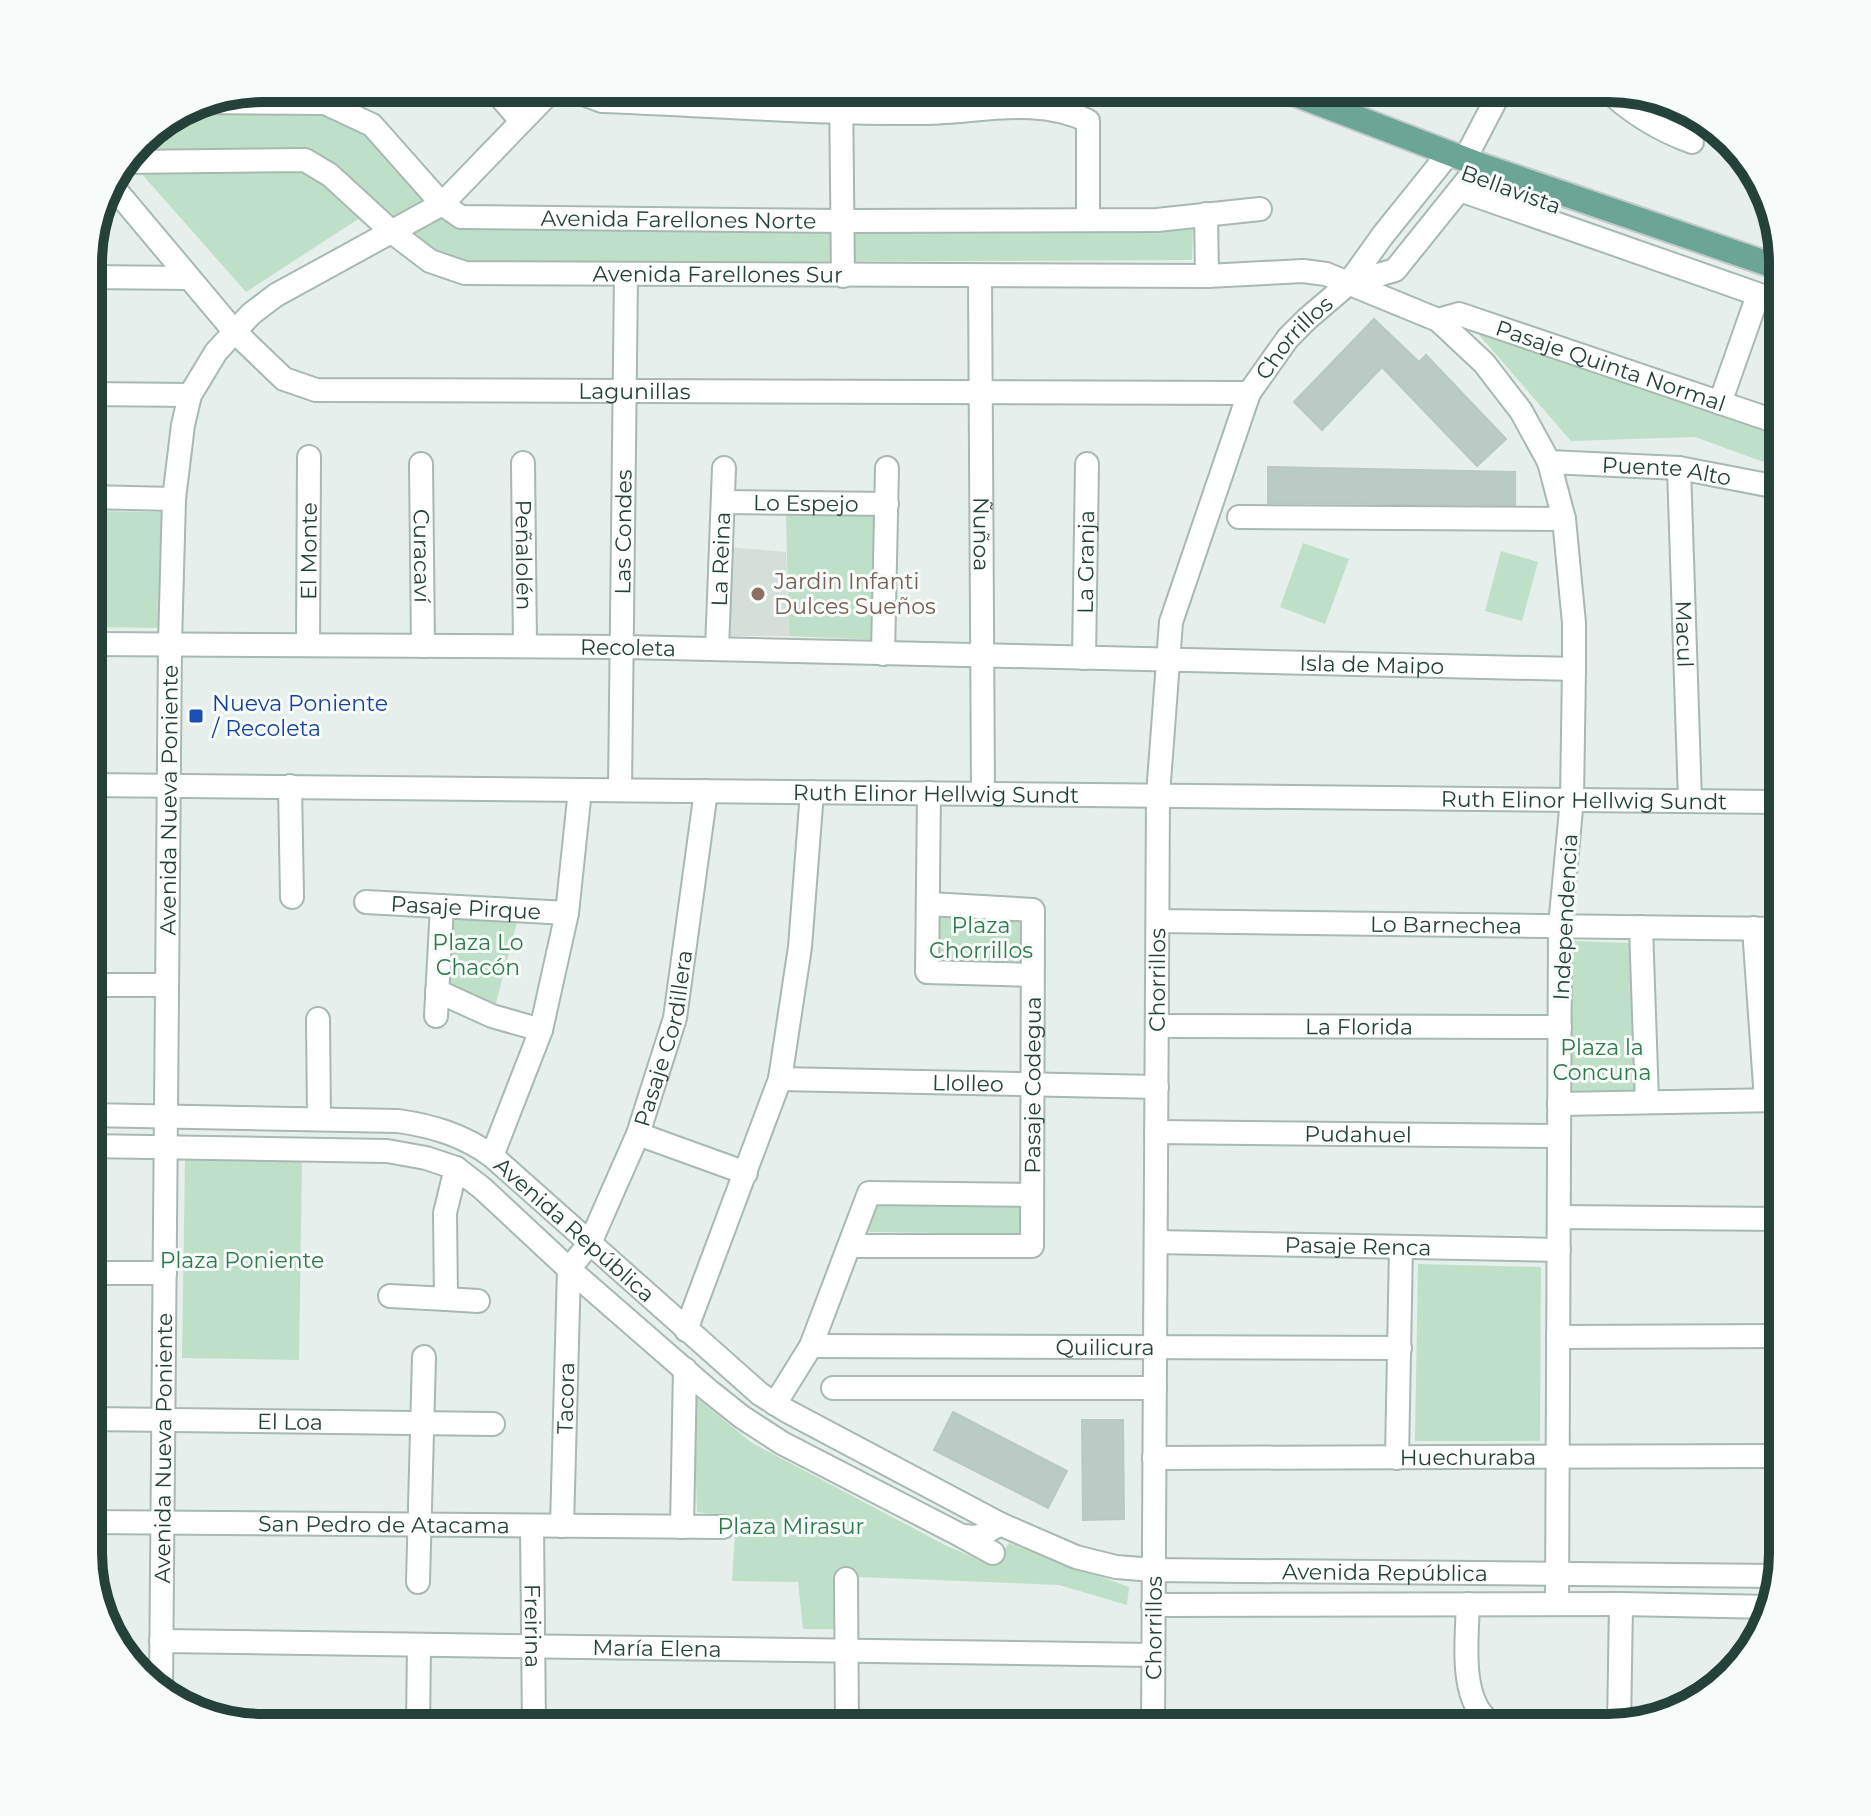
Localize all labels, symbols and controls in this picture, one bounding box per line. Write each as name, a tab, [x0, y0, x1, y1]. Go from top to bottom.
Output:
street label: Bellavista	[1457, 159, 1565, 220]
street label: Avenida Farellones Norte	[540, 205, 817, 235]
street label: Avenida Farellones Sur	[593, 261, 843, 289]
street label: Chorrillos	[1250, 290, 1339, 385]
street label: Pasaje Quinta Normal	[1492, 314, 1729, 418]
street label: Lagunillas	[578, 378, 691, 405]
street label: Puente Alto	[1601, 451, 1733, 492]
street label: Las Condes	[609, 469, 638, 595]
street label: Lo Espejo	[753, 489, 859, 518]
street label: Ñuñoa	[967, 497, 995, 571]
street label: Peñalolén	[509, 500, 538, 610]
street label: El Monte	[295, 502, 323, 600]
street label: Curacaví	[407, 509, 436, 604]
street label: La Granja	[1072, 510, 1100, 614]
street label: La Reina	[706, 511, 736, 607]
place label: Jardin Infanti Dulces Sueños	[773, 568, 936, 620]
marker: Jardin Infanti Dulces Sueños	[749, 585, 767, 603]
street label: Macul	[1669, 600, 1699, 668]
street label: Recoleta	[580, 634, 676, 662]
street label: Isla de Maipo	[1299, 650, 1444, 680]
street label: Avenida Nueva Poniente	[154, 665, 184, 935]
place label: Nueva Poniente / Recoleta	[211, 690, 388, 742]
marker: Nueva Poniente / Recoleta	[187, 707, 205, 725]
street label: Ruth Elinor Hellwig Sundt	[793, 779, 1079, 809]
street label: Ruth Elinor Hellwig Sundt	[1441, 786, 1727, 815]
street label: Independencia	[1548, 833, 1583, 1001]
street label: Pasaje Pirque	[390, 890, 542, 926]
street label: Lo Barnechea	[1370, 911, 1522, 940]
park label: Plaza Chorrillos	[929, 912, 1033, 964]
street label: Chorrillos	[1144, 928, 1171, 1032]
park label: Plaza Lo Chacón	[432, 929, 524, 981]
street label: Pasaje Cordillera	[628, 948, 698, 1130]
street label: Pasaje Codegua	[1019, 996, 1047, 1174]
street label: La Florida	[1305, 1013, 1413, 1041]
park label: Plaza la Concuna	[1553, 1034, 1651, 1086]
street label: Llolleo	[932, 1069, 1004, 1098]
street label: Pudahuel	[1304, 1120, 1412, 1149]
street label: Avenida República	[489, 1151, 660, 1308]
street label: Pasaje Renca	[1284, 1232, 1432, 1261]
park label: Plaza Poniente	[160, 1247, 324, 1274]
street label: Avenida Nueva Poniente	[149, 1313, 178, 1583]
street label: Quilicura	[1055, 1334, 1155, 1361]
street label: Tacora	[552, 1362, 580, 1434]
street label: El Loa	[257, 1408, 323, 1436]
street label: Huechuraba	[1400, 1444, 1536, 1471]
street label: San Pedro de Atacama	[258, 1510, 510, 1539]
park label: Plaza Mirasur	[718, 1513, 864, 1540]
street label: Avenida República	[1282, 1558, 1488, 1587]
street label: Chorrillos	[1140, 1576, 1168, 1680]
street label: Freirina	[519, 1584, 546, 1668]
street label: María Elena	[592, 1634, 722, 1663]

